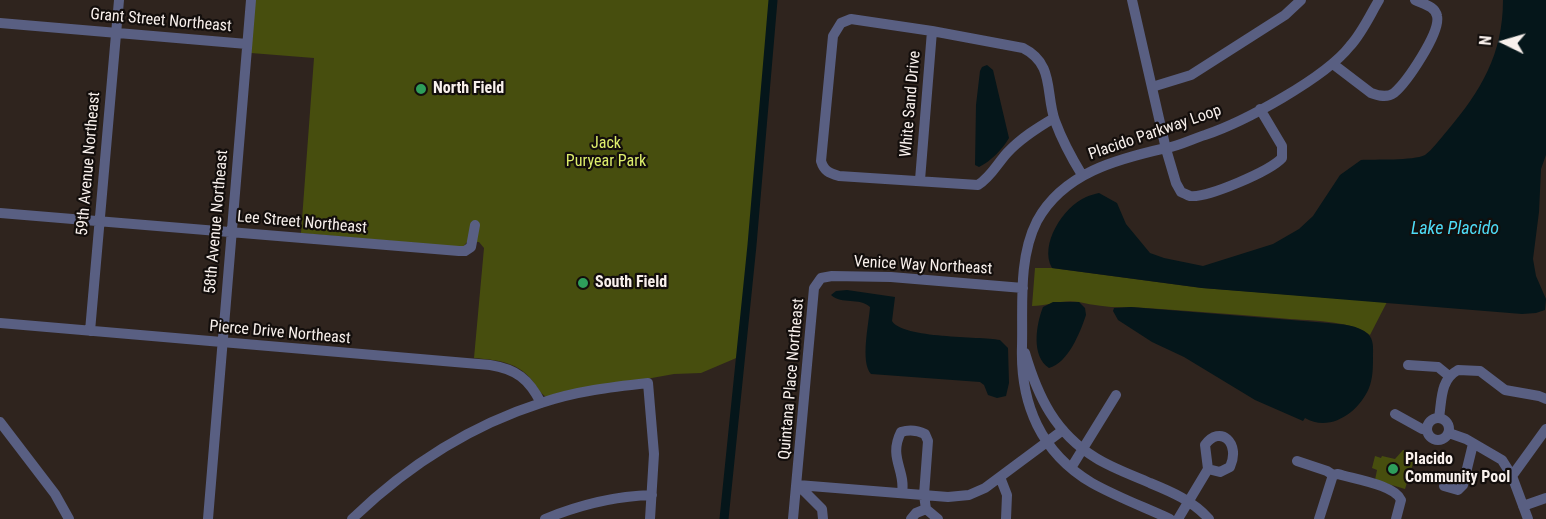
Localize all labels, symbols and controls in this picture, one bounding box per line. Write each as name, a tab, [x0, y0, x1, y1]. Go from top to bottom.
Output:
street label: Grant Street Northeast	[89, 5, 233, 37]
north arrow	[1474, 12, 1534, 72]
text: N	[1476, 35, 1495, 46]
street label: White Sand Drive	[897, 50, 925, 158]
place label: North Field	[433, 79, 504, 99]
marker: North Field	[414, 82, 428, 96]
street label: 59th Avenue Northeast	[73, 91, 105, 237]
street label: Placido Parkway Loop	[1086, 101, 1224, 165]
park label: Jack Puryear Park	[566, 134, 646, 172]
street label: 58th Avenue Northeast	[201, 149, 233, 295]
street label: Lee Street Northeast	[236, 208, 368, 238]
water label: Lake Placido	[1411, 218, 1499, 240]
street label: Venice Way Northeast	[853, 253, 993, 279]
place label: South Field	[595, 273, 667, 293]
marker: South Field	[576, 276, 590, 290]
street label: Quintana Place Northeast	[775, 298, 809, 460]
street label: Pierce Drive Northeast	[209, 317, 351, 349]
place label: Placido Community Pool	[1405, 450, 1510, 488]
marker: Placido Community Pool	[1386, 462, 1400, 476]

